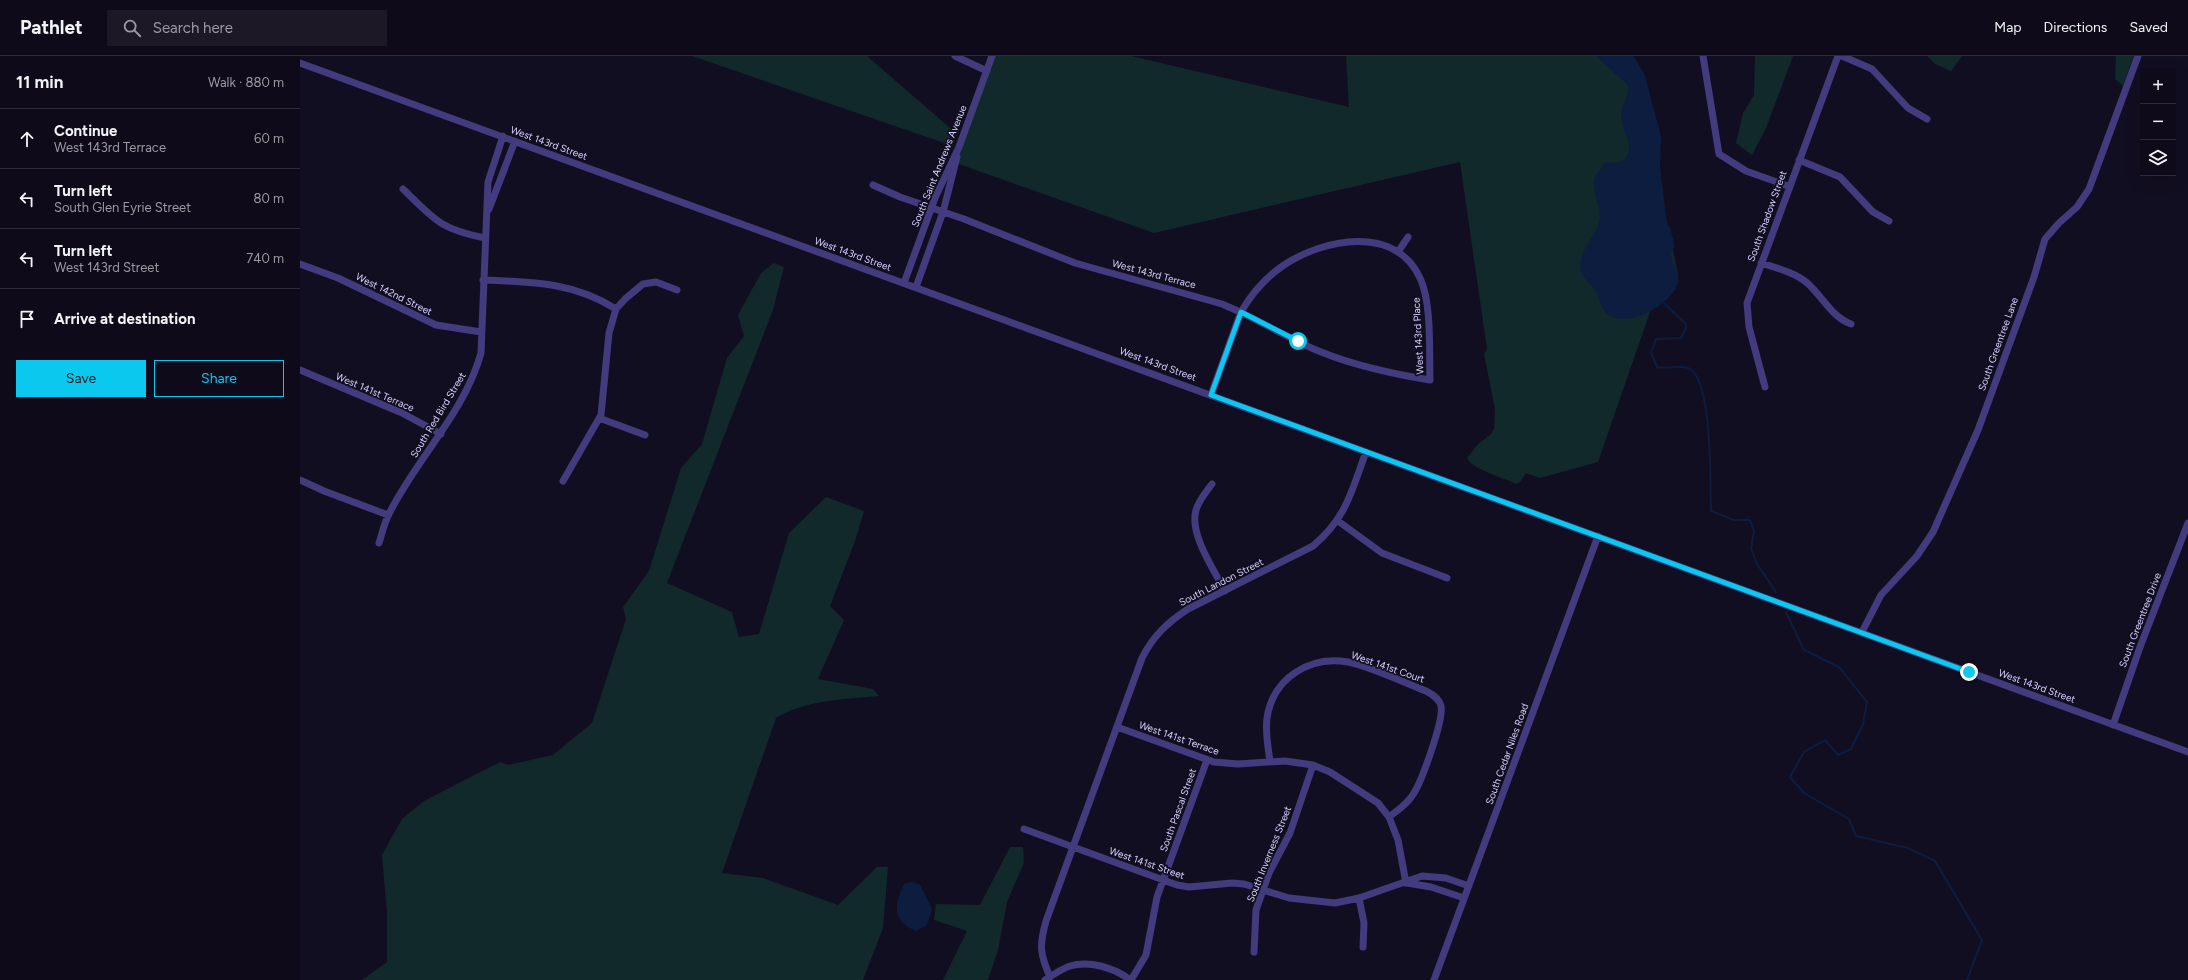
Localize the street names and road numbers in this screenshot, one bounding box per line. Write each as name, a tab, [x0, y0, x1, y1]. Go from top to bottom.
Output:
street label: South Saint Andrews Avenue	[909, 103, 970, 229]
street label: West 143rd Street	[509, 123, 590, 163]
street label: South Shadow Street	[1744, 168, 1790, 263]
street label: West 143rd Street	[813, 234, 894, 274]
street label: West 143rd Terrace	[1111, 257, 1198, 292]
street label: West 142nd Street	[354, 270, 435, 318]
street label: South Greentree Lane	[1975, 295, 2021, 393]
street label: West 143rd Place	[1409, 297, 1427, 375]
street label: West 143rd Street	[1118, 344, 1199, 384]
street label: West 141st Terrace	[334, 370, 417, 415]
street label: South Red Bird Street	[407, 370, 469, 460]
street label: South Landon Street	[1177, 555, 1266, 609]
street label: South Greentree Drive	[2116, 570, 2164, 669]
street label: West 141st Court	[1350, 648, 1427, 686]
street label: West 143rd Street	[1997, 666, 2078, 706]
street label: South Cedar Niles Road	[1483, 702, 1531, 806]
street label: West 141st Terrace	[1137, 718, 1221, 758]
street label: South Pascal Street	[1157, 766, 1199, 854]
street label: South Inverness Street	[1244, 804, 1294, 904]
street label: West 141st Street	[1108, 844, 1187, 882]

